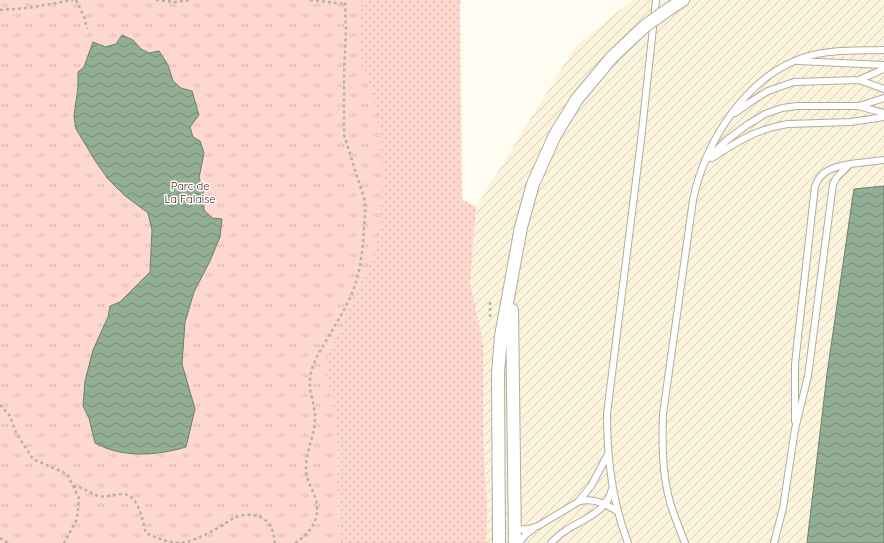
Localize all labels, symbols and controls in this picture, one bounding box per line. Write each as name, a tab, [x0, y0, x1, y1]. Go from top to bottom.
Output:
park label: Parc de La Falaise	[164, 179, 216, 206]

